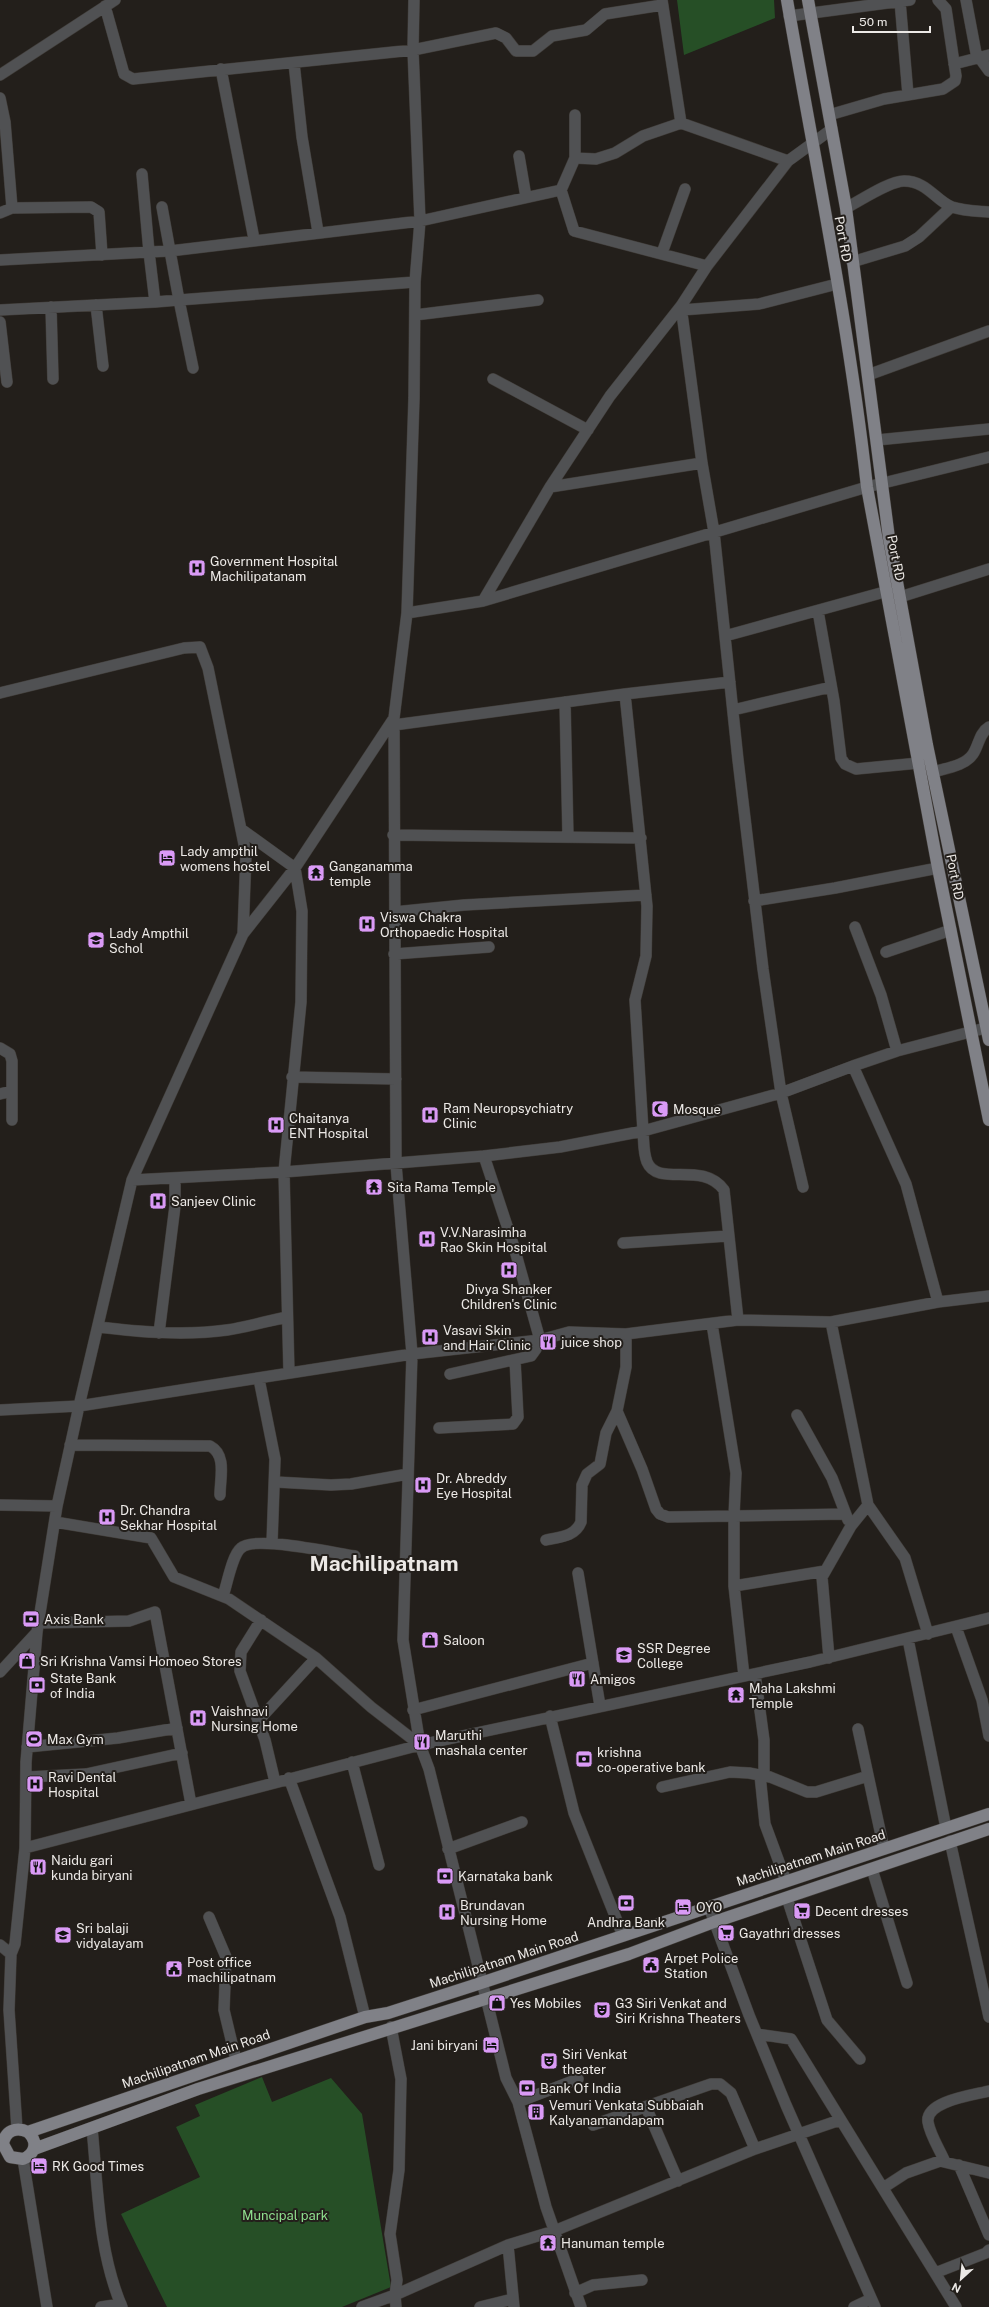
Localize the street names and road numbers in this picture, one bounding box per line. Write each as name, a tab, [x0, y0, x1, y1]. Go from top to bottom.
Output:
street label: Port RD	[832, 215, 854, 263]
street label: Port RD	[884, 534, 908, 582]
street label: Port RD	[943, 853, 967, 901]
street label: Machilipatnam Main Road	[735, 1827, 887, 1889]
street label: Machilipatnam Main Road	[428, 1929, 580, 1991]
street label: Machilipatnam Main Road	[120, 2027, 272, 2091]

